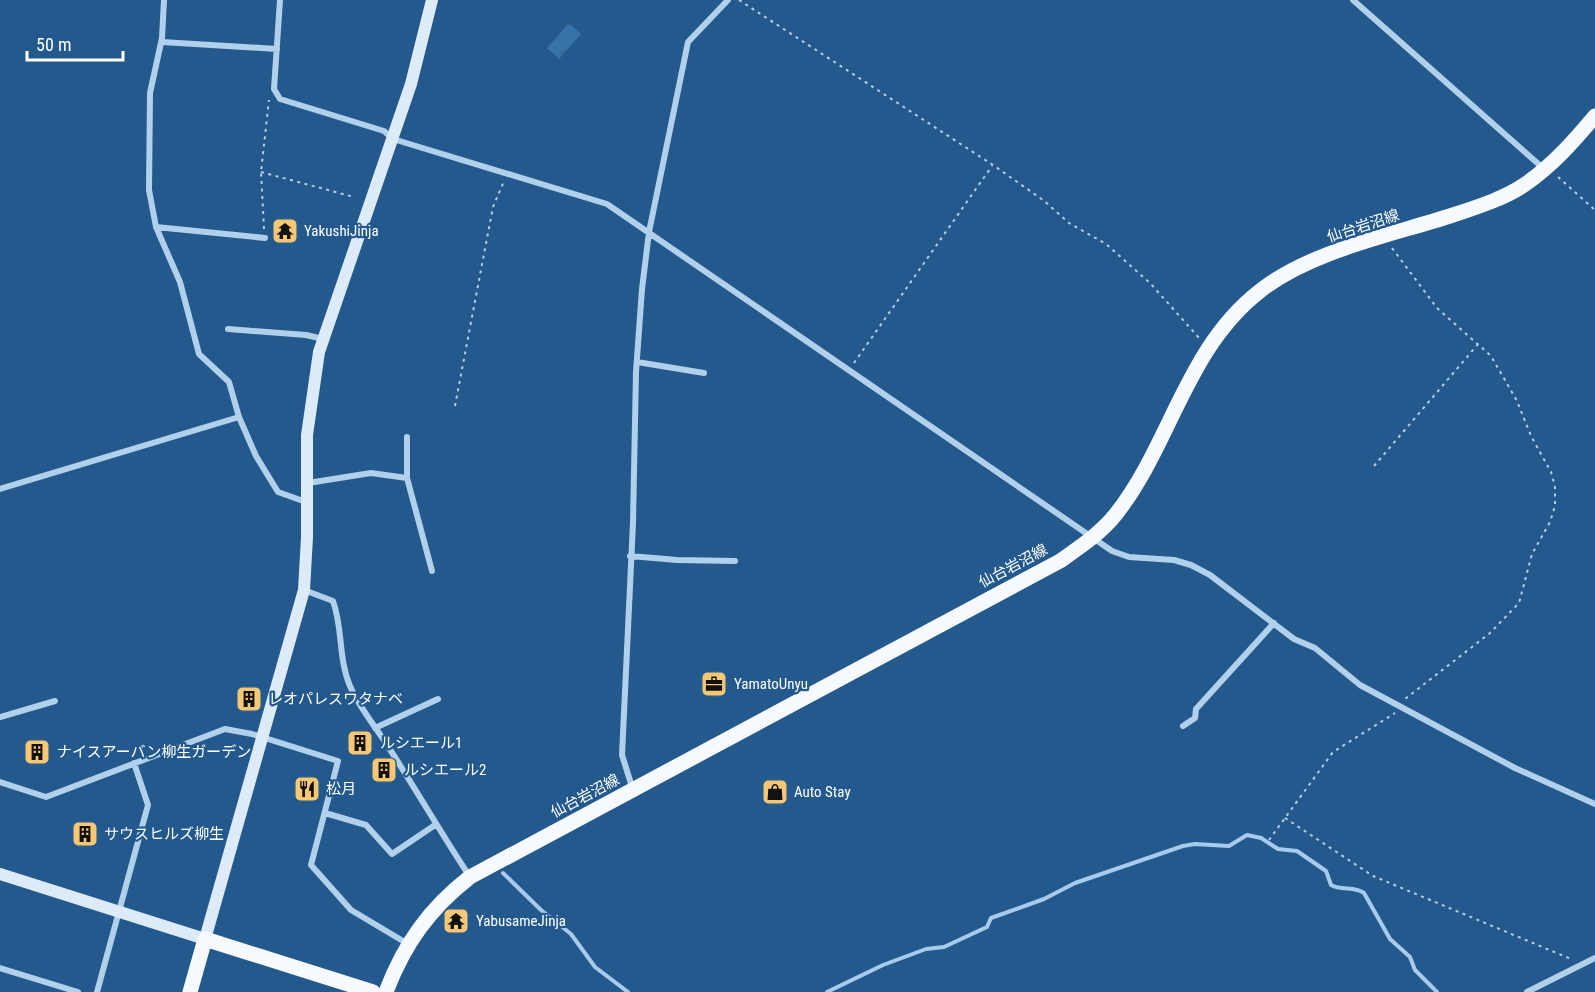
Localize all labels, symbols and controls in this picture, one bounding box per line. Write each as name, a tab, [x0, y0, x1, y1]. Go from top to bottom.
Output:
scale bar	[27, 24, 123, 62]
text: 50 m	[36, 34, 71, 55]
street label: 仙台岩沼線	[1325, 206, 1401, 246]
temple icon: YakushiJinja	[270, 216, 300, 246]
place label: YakushiJinja	[304, 222, 379, 240]
street label: 仙台岩沼線	[976, 540, 1050, 592]
office icon: YamatoUnyu	[699, 669, 729, 699]
place label: YamatoUnyu	[734, 675, 808, 693]
building icon: レオパレスワタナベ	[234, 684, 264, 714]
place label: レオパレスワタナベ	[268, 690, 403, 708]
building icon: ルシエール1	[345, 728, 375, 758]
place label: ルシエール1	[380, 734, 462, 752]
building icon: ナイスアーバン柳生ガーデン	[22, 737, 52, 767]
place label: ナイスアーバン柳生ガーデン	[57, 743, 251, 761]
building icon: ルシエール2	[369, 755, 399, 785]
place label: ルシエール2	[404, 761, 486, 779]
street label: 仙台岩沼線	[548, 770, 622, 822]
restaurant icon: 松月	[292, 774, 322, 804]
shop icon: Auto Stay	[760, 777, 790, 807]
place label: 松月	[326, 780, 356, 798]
place label: Auto Stay	[794, 783, 851, 801]
building icon: サウスヒルズ柳生	[70, 819, 100, 849]
place label: サウスヒルズ柳生	[104, 825, 224, 843]
temple icon: YabusameJinja	[441, 906, 471, 936]
place label: YabusameJinja	[476, 912, 566, 930]

